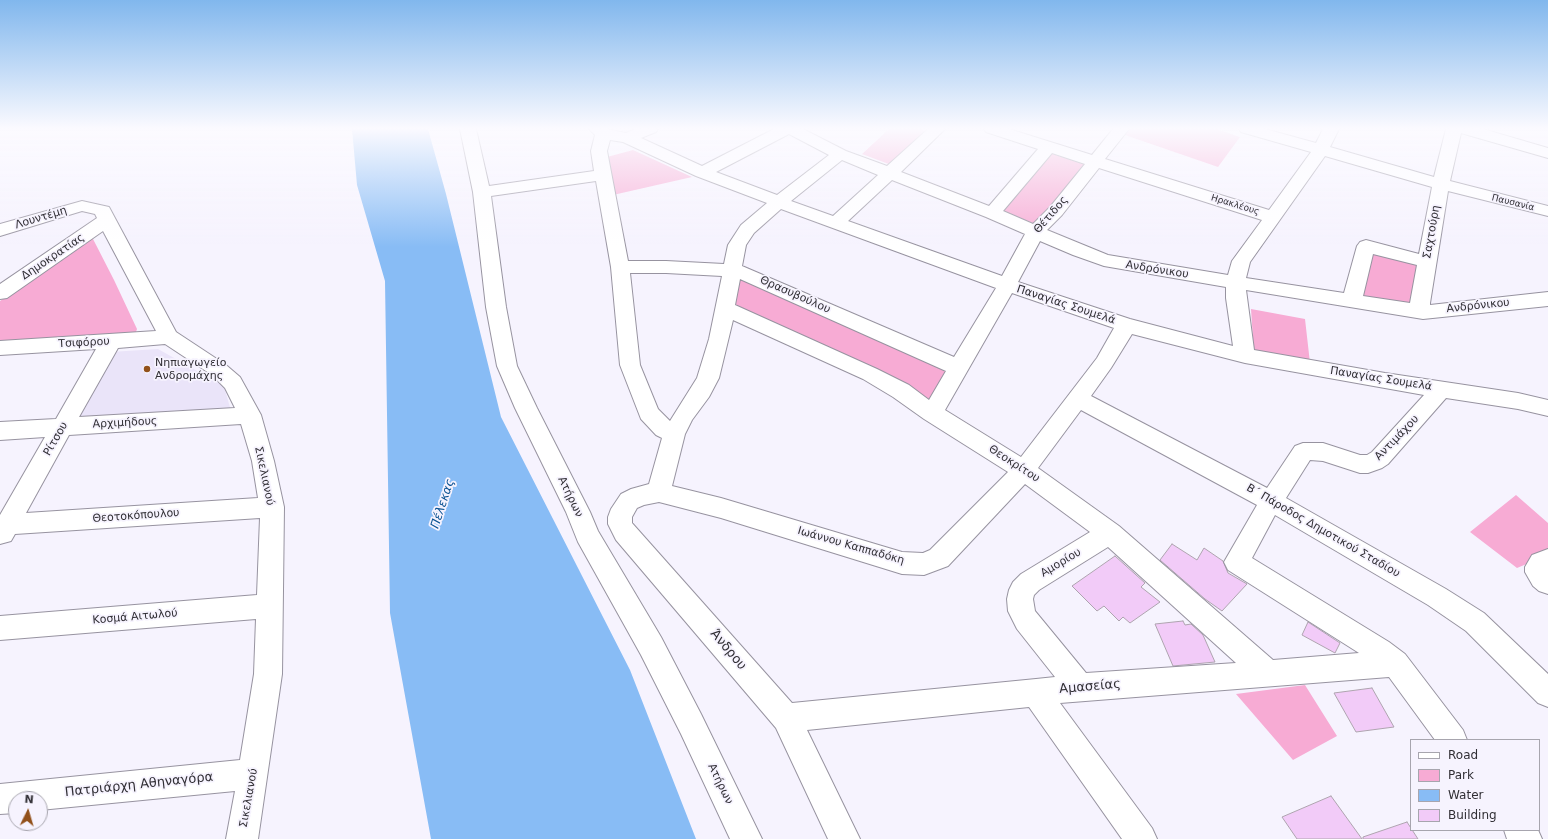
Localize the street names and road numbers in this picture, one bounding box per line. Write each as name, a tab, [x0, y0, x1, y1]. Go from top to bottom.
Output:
street label: Παυσανία	[1491, 192, 1535, 214]
street label: Ηρακλέους	[1210, 193, 1260, 217]
street label: Θέτιδος	[1031, 194, 1071, 236]
street label: Λουντέμη	[14, 204, 68, 232]
street label: Σαχτούρη	[1421, 204, 1443, 260]
street label: Δημοκρατίας	[19, 231, 87, 283]
street label: Ανδρόνικου	[1125, 259, 1189, 281]
street label: Θρασυβούλου	[758, 274, 832, 316]
street label: Παναγίας Σουμελά	[1015, 283, 1117, 327]
street label: Ανδρόνικου	[1446, 296, 1510, 316]
street label: Τσιφόρου	[58, 335, 110, 351]
street label: Παναγίας Σουμελά	[1329, 364, 1433, 394]
street label: Αντιμάχου	[1372, 413, 1422, 463]
street label: Αρχιμήδους	[92, 415, 158, 431]
street label: Ρίτσου	[41, 420, 71, 458]
street label: Θεοκρίτου	[986, 443, 1042, 485]
street label: Σικελιανού	[251, 445, 277, 507]
street label: Ατήρων	[555, 475, 585, 519]
street label: Β΄ Πάροδος Δημοτικού Σταδίου	[1244, 481, 1402, 581]
street label: Θεοτοκόπουλου	[92, 506, 180, 526]
street label: Ιωάννου Καππαδόκη	[796, 524, 906, 568]
street label: Αμορίου	[1038, 546, 1084, 580]
street label: Κοσμά Αιτωλού	[92, 607, 178, 627]
street label: Άνδρου	[707, 627, 749, 673]
street label: Αμασείας	[1059, 677, 1121, 697]
street label: Ατήρων	[705, 762, 735, 806]
street label: Σικελιανού	[237, 767, 261, 829]
street label: Πατριάρχη Αθηναγόρα	[64, 769, 214, 801]

